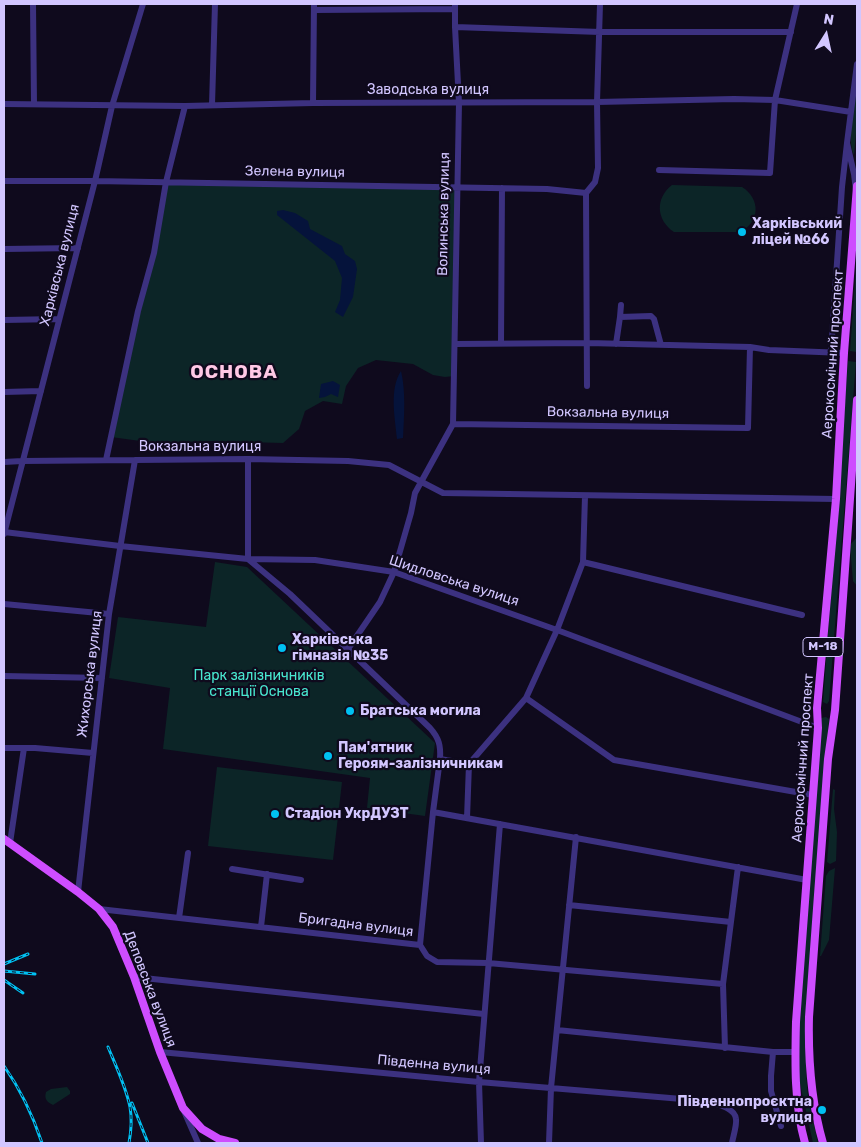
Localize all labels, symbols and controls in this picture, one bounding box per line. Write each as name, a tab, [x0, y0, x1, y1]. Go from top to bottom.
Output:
north arrow	[801, 10, 851, 60]
text: N	[822, 10, 835, 29]
street label: Заводська вулиця	[367, 82, 489, 98]
street label: Волинська вулиця	[435, 152, 453, 276]
street label: Зелена вулиця	[245, 163, 345, 181]
street label: Харківська вулиця	[37, 202, 83, 328]
place label: Харківський ліцей №66	[752, 216, 842, 248]
marker: Харківський ліцей №66	[736, 226, 748, 238]
street label: Аерокосмічний проспект	[819, 269, 847, 439]
district label: ОСНОВА	[189, 362, 279, 384]
street label: Вокзальна вулиця	[547, 404, 669, 422]
street label: Вокзальна вулиця	[139, 439, 261, 455]
street label: Шидловська вулиця	[387, 552, 521, 610]
street label: Жихорська вулиця	[74, 610, 106, 738]
place label: Харківська гімназія №35	[292, 632, 388, 664]
road number: М-18	[803, 638, 843, 656]
marker: Харківська гімназія №35	[276, 642, 288, 654]
park label: Парк залізничників станції Основа	[193, 668, 325, 700]
street label: Аерокосмічний проспект	[789, 673, 817, 843]
place label: Братська могила	[360, 703, 481, 719]
marker: Братська могила	[344, 705, 356, 717]
place label: Пам'ятник Героям-залізничникам	[338, 740, 503, 772]
marker: Пам'ятник Героям-залізничникам	[322, 750, 334, 762]
place label: Стадіон УкрДУЗТ	[285, 806, 408, 822]
marker: Стадіон УкрДУЗТ	[269, 808, 281, 820]
street label: Бригадна вулиця	[298, 910, 414, 940]
street label: Деповська вулиця	[120, 928, 180, 1050]
street label: Південна вулиця	[377, 1052, 491, 1078]
place label: Південнопроєктна вулиця	[677, 1094, 812, 1126]
marker: Південнопроєктна вулиця	[816, 1104, 828, 1116]

